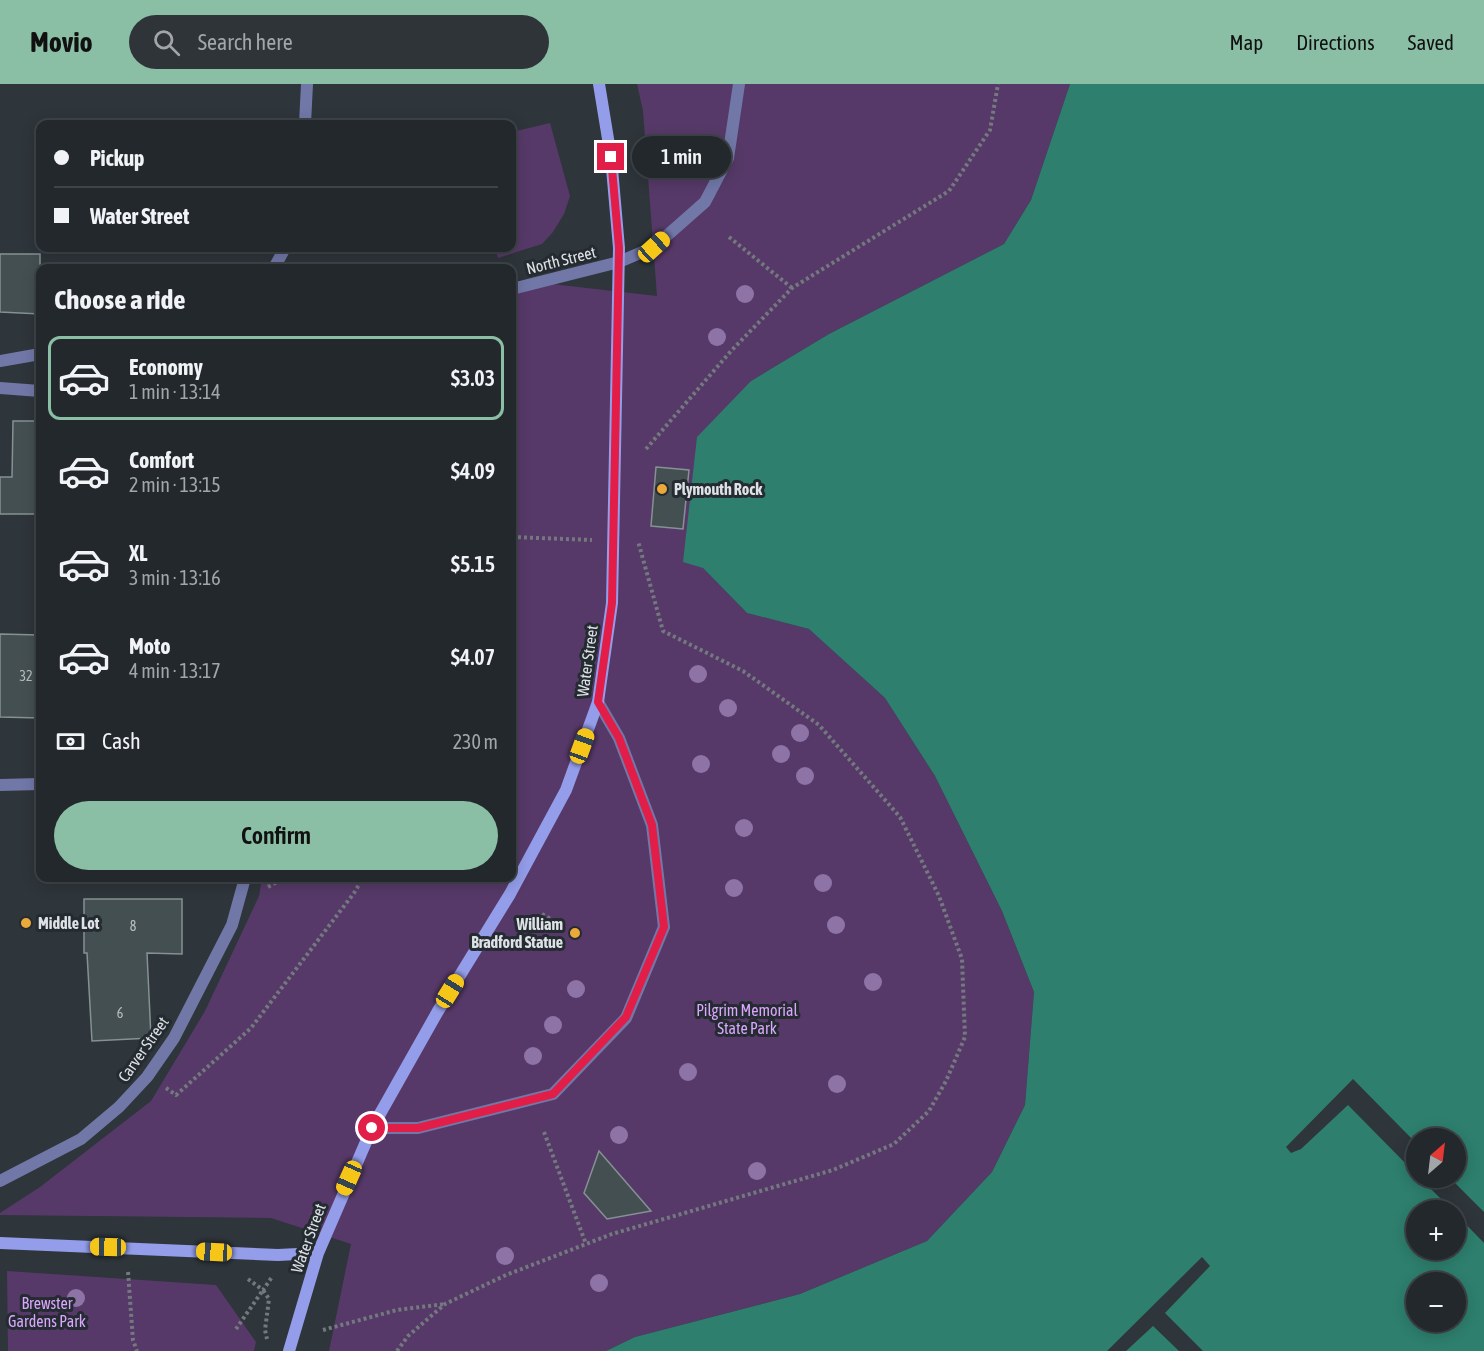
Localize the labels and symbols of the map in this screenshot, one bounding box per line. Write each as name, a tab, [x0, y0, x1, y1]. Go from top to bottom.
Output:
callout: 1 min	[632, 136, 731, 178]
route end	[597, 143, 624, 170]
car	[635, 228, 673, 266]
street label: North Street	[524, 243, 598, 277]
place label: Plymouth Rock	[674, 480, 763, 498]
marker: Plymouth Rock	[655, 482, 669, 496]
street label: Water Street	[573, 624, 601, 698]
house number: 32	[19, 668, 33, 684]
car	[567, 726, 597, 766]
place label: Middle Lot	[38, 914, 100, 932]
place label: William Bradford Statue	[471, 915, 563, 951]
marker: Middle Lot	[19, 916, 33, 930]
house number: 8	[130, 918, 137, 934]
marker: William Bradford Statue	[568, 926, 582, 940]
car	[433, 971, 467, 1011]
park label: Pilgrim Memorial State Park	[696, 1001, 798, 1037]
house number: 6	[117, 1005, 124, 1021]
street label: Carver Street	[114, 1013, 172, 1085]
route start	[358, 1114, 385, 1141]
north arrow	[1406, 1128, 1466, 1188]
car	[333, 1158, 365, 1198]
street label: Water Street	[287, 1201, 329, 1275]
car	[90, 1238, 126, 1256]
car	[196, 1242, 232, 1262]
park label: Brewster Gardens Park	[8, 1294, 86, 1330]

